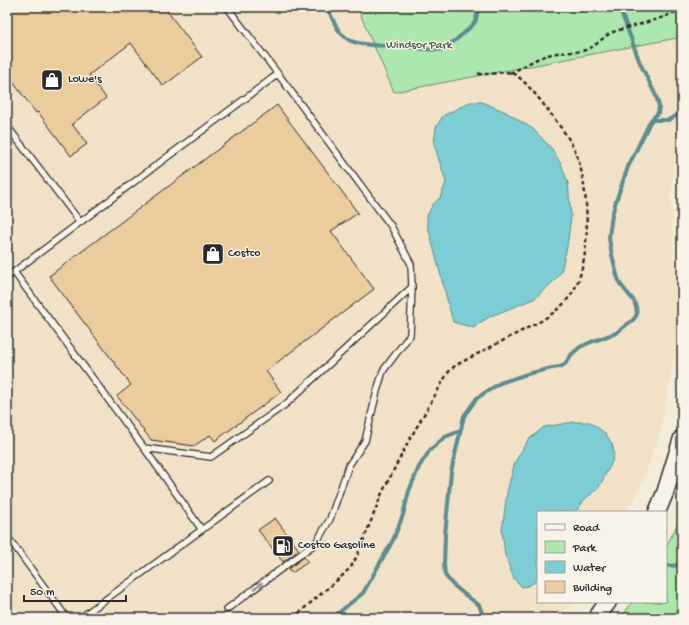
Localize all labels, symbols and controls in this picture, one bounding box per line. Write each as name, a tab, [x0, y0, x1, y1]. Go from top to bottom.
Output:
park label: Windsor Park	[386, 39, 454, 53]
shop icon: Lowe's	[39, 67, 65, 93]
place label: Lowe's	[68, 73, 102, 87]
shop icon: Costco	[200, 241, 226, 267]
place label: Costco	[228, 247, 260, 261]
legend	[537, 511, 667, 603]
text: Road	[573, 522, 600, 536]
fuel station icon: Costco Gasoline	[270, 533, 296, 559]
place label: Costco Gasoline	[298, 539, 376, 553]
text: Park	[572, 542, 598, 556]
text: Water	[573, 562, 607, 576]
scale bar	[24, 577, 126, 603]
one-way arrow	[253, 581, 264, 590]
text: Building	[572, 582, 612, 596]
text: 50 m	[30, 586, 55, 600]

